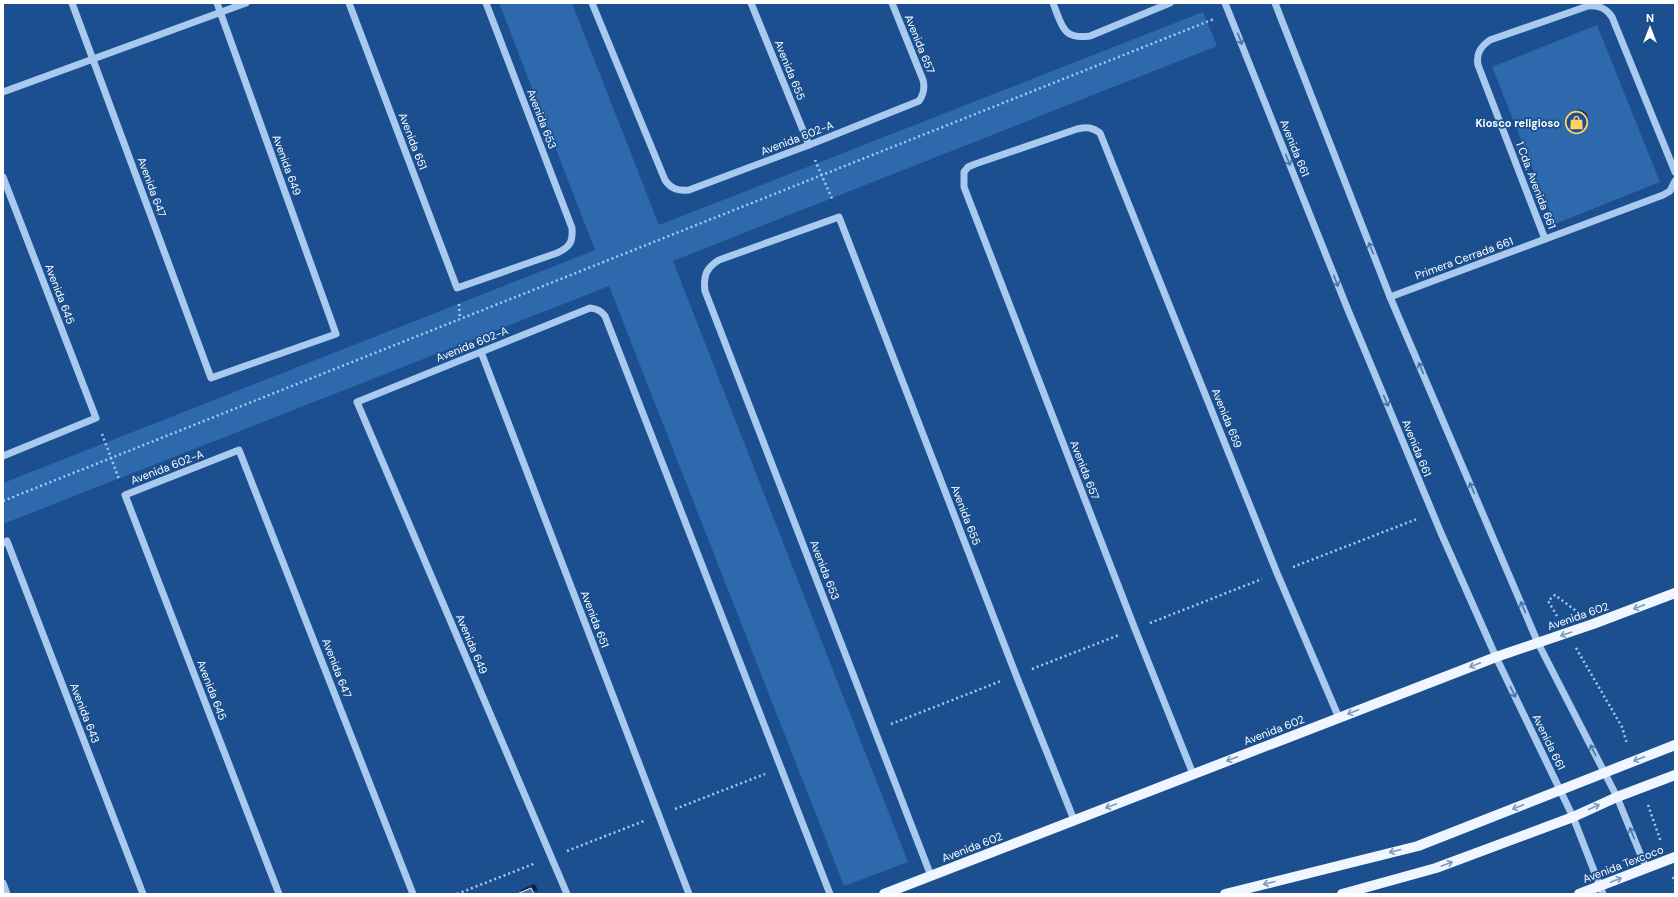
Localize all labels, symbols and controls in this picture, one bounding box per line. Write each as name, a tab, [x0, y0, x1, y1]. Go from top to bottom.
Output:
north arrow	[1630, 8, 1670, 48]
text: N	[1646, 11, 1654, 25]
street label: Avenida 657	[902, 12, 938, 76]
one-way arrow	[1236, 33, 1244, 45]
street label: Avenida 655	[772, 38, 808, 102]
street label: Avenida 653	[524, 87, 560, 151]
street label: Avenida 651	[396, 110, 430, 172]
shop icon: Kiosco religioso	[1563, 110, 1589, 136]
place label: Kiosco religioso	[1475, 116, 1560, 130]
street label: Avenida 661	[1277, 117, 1313, 179]
street label: Avenida 602-A	[759, 118, 835, 158]
street label: Avenida 649	[270, 133, 305, 197]
street label: 1 Cda. Avenida 661	[1513, 139, 1559, 231]
one-way arrow	[1285, 153, 1292, 165]
street label: Avenida 647	[135, 155, 169, 219]
street label: Primera Cerrada 661	[1413, 234, 1515, 282]
one-way arrow	[1367, 242, 1375, 254]
street label: Avenida 645	[42, 262, 78, 326]
one-way arrow	[1333, 274, 1341, 286]
street label: Avenida 602-A	[434, 323, 510, 365]
one-way arrow	[1417, 362, 1424, 374]
street label: Avenida 659	[1209, 386, 1245, 450]
one-way arrow	[1382, 394, 1390, 406]
street label: Avenida 661	[1399, 417, 1435, 479]
street label: Avenida 657	[1067, 438, 1103, 502]
street label: Avenida 602-A	[129, 447, 205, 487]
one-way arrow	[1467, 482, 1475, 494]
street label: Avenida 655	[948, 483, 984, 547]
street label: Avenida 653	[807, 538, 843, 602]
street label: Avenida 651	[578, 588, 612, 650]
street label: Avenida 602	[1545, 599, 1611, 633]
one-way arrow	[1518, 602, 1526, 614]
one-way arrow	[1633, 604, 1645, 612]
street label: Avenida 649	[453, 612, 491, 676]
one-way arrow	[1560, 630, 1572, 638]
street label: Avenida 647	[319, 636, 355, 700]
street label: Avenida 645	[194, 658, 230, 722]
one-way arrow	[1469, 662, 1481, 670]
street label: Avenida 643	[67, 681, 103, 745]
one-way arrow	[1510, 686, 1517, 698]
one-way arrow	[1348, 709, 1360, 717]
street label: Avenida 602	[1242, 712, 1306, 748]
street label: Avenida 661	[1529, 712, 1569, 772]
one-way arrow	[1589, 744, 1596, 756]
one-way arrow	[1227, 755, 1239, 763]
one-way arrow	[1633, 756, 1645, 764]
one-way arrow	[1105, 802, 1117, 810]
one-way arrow	[1512, 803, 1524, 811]
one-way arrow	[1588, 803, 1600, 811]
one-way arrow	[1627, 827, 1635, 839]
street label: Avenida 602	[940, 829, 1004, 865]
street label: Avenida Texcoco	[1581, 842, 1665, 886]
one-way arrow	[1389, 848, 1402, 855]
one-way arrow	[1440, 860, 1452, 868]
one-way arrow	[1609, 876, 1621, 884]
one-way arrow	[1263, 879, 1276, 887]

